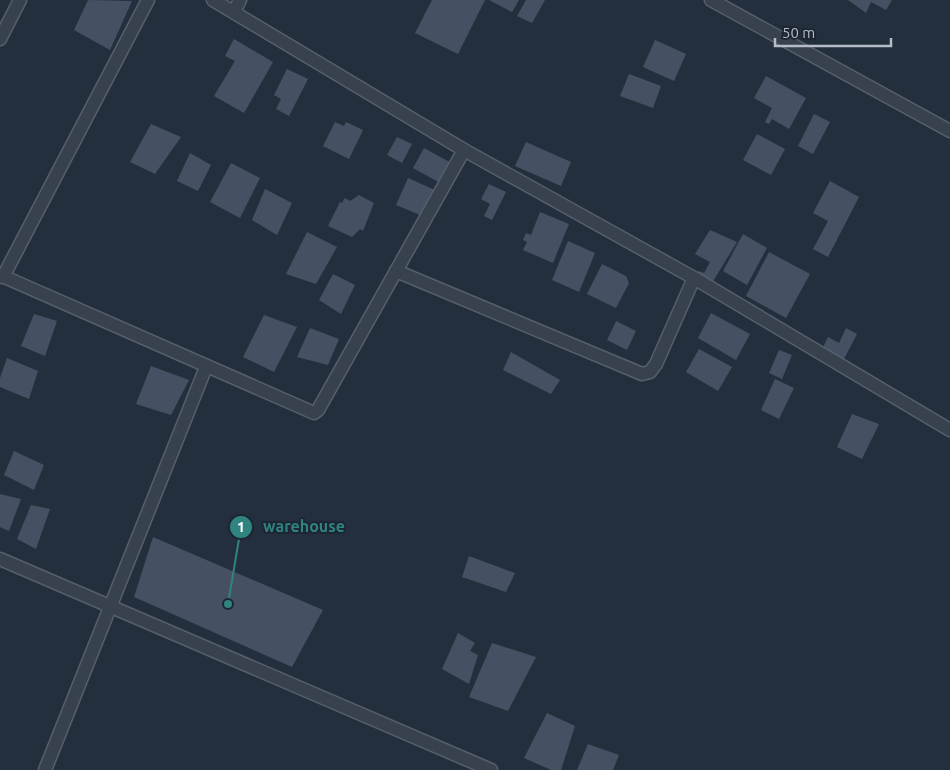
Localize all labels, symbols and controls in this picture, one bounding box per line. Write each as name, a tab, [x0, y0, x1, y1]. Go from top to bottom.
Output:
scale bar	[775, 15, 891, 47]
text: 50 m	[782, 24, 815, 41]
callout: warehouse	[228, 511, 355, 542]
text: warehouse	[263, 517, 345, 535]
text: 1	[237, 518, 245, 535]

